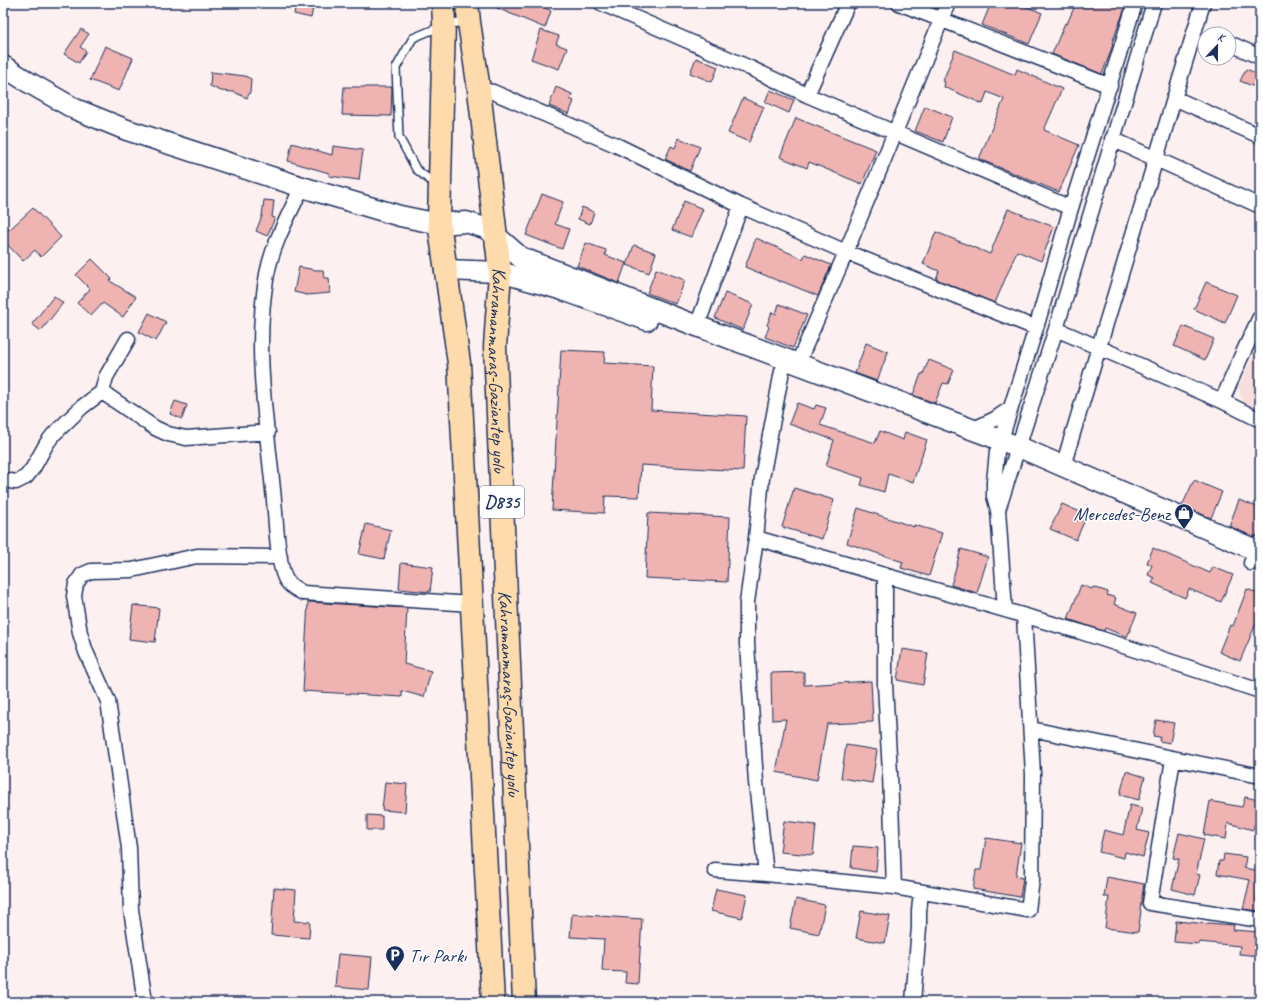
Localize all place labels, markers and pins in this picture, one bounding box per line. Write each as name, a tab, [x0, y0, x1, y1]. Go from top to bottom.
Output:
place label: Mercedes-Benz	[1074, 502, 1172, 526]
shop icon: Mercedes-Benz	[1173, 502, 1195, 530]
parking icon: Tır Parkı	[384, 944, 406, 972]
place label: Tır Parkı	[409, 944, 468, 968]

